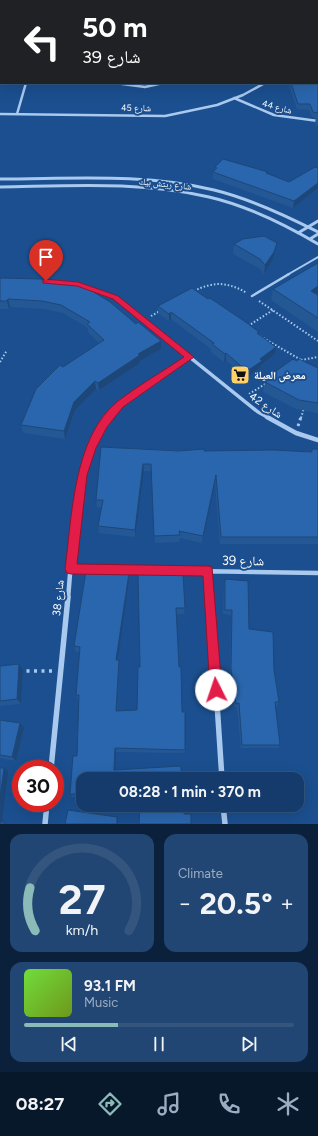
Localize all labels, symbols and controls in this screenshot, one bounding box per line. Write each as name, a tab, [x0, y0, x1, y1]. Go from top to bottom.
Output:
text: 50 m	[82, 10, 148, 44]
icon: left	[16, 16, 68, 68]
text: شارع 39	[82, 46, 141, 68]
street label: شارع 44	[261, 97, 293, 117]
street label: شارع 45	[121, 102, 151, 114]
street label: شارع ريتش بيك	[138, 175, 192, 193]
pin	[29, 240, 63, 281]
icon: arrive	[35, 246, 57, 268]
supermarket icon: معرض العيلة	[229, 364, 251, 386]
place label: معرض العيلة	[254, 369, 306, 383]
street label: شارع 42	[247, 390, 285, 421]
street label: شارع 39	[222, 553, 264, 570]
street label: شارع 38	[50, 579, 67, 617]
position arrow	[195, 669, 237, 711]
speed limit sign: 30	[12, 760, 64, 812]
text: 08:28 · 1 min · 370 m	[119, 783, 261, 801]
text: Climate	[178, 866, 223, 881]
text: 27	[58, 874, 106, 924]
text: 20.5°	[199, 885, 273, 922]
text: −	[178, 890, 192, 917]
text: +	[280, 890, 294, 917]
text: km/h	[66, 921, 98, 939]
text: 93.1 FM	[84, 977, 136, 995]
text: Music	[84, 995, 118, 1010]
icon: previous	[58, 1033, 80, 1055]
icon: pause	[148, 1033, 170, 1055]
icon: next	[238, 1033, 260, 1055]
icon: directions	[96, 1090, 124, 1118]
icon: music	[155, 1090, 183, 1118]
icon: phone	[215, 1090, 243, 1118]
icon: climate	[274, 1090, 302, 1118]
text: 08:27	[16, 1093, 64, 1115]

